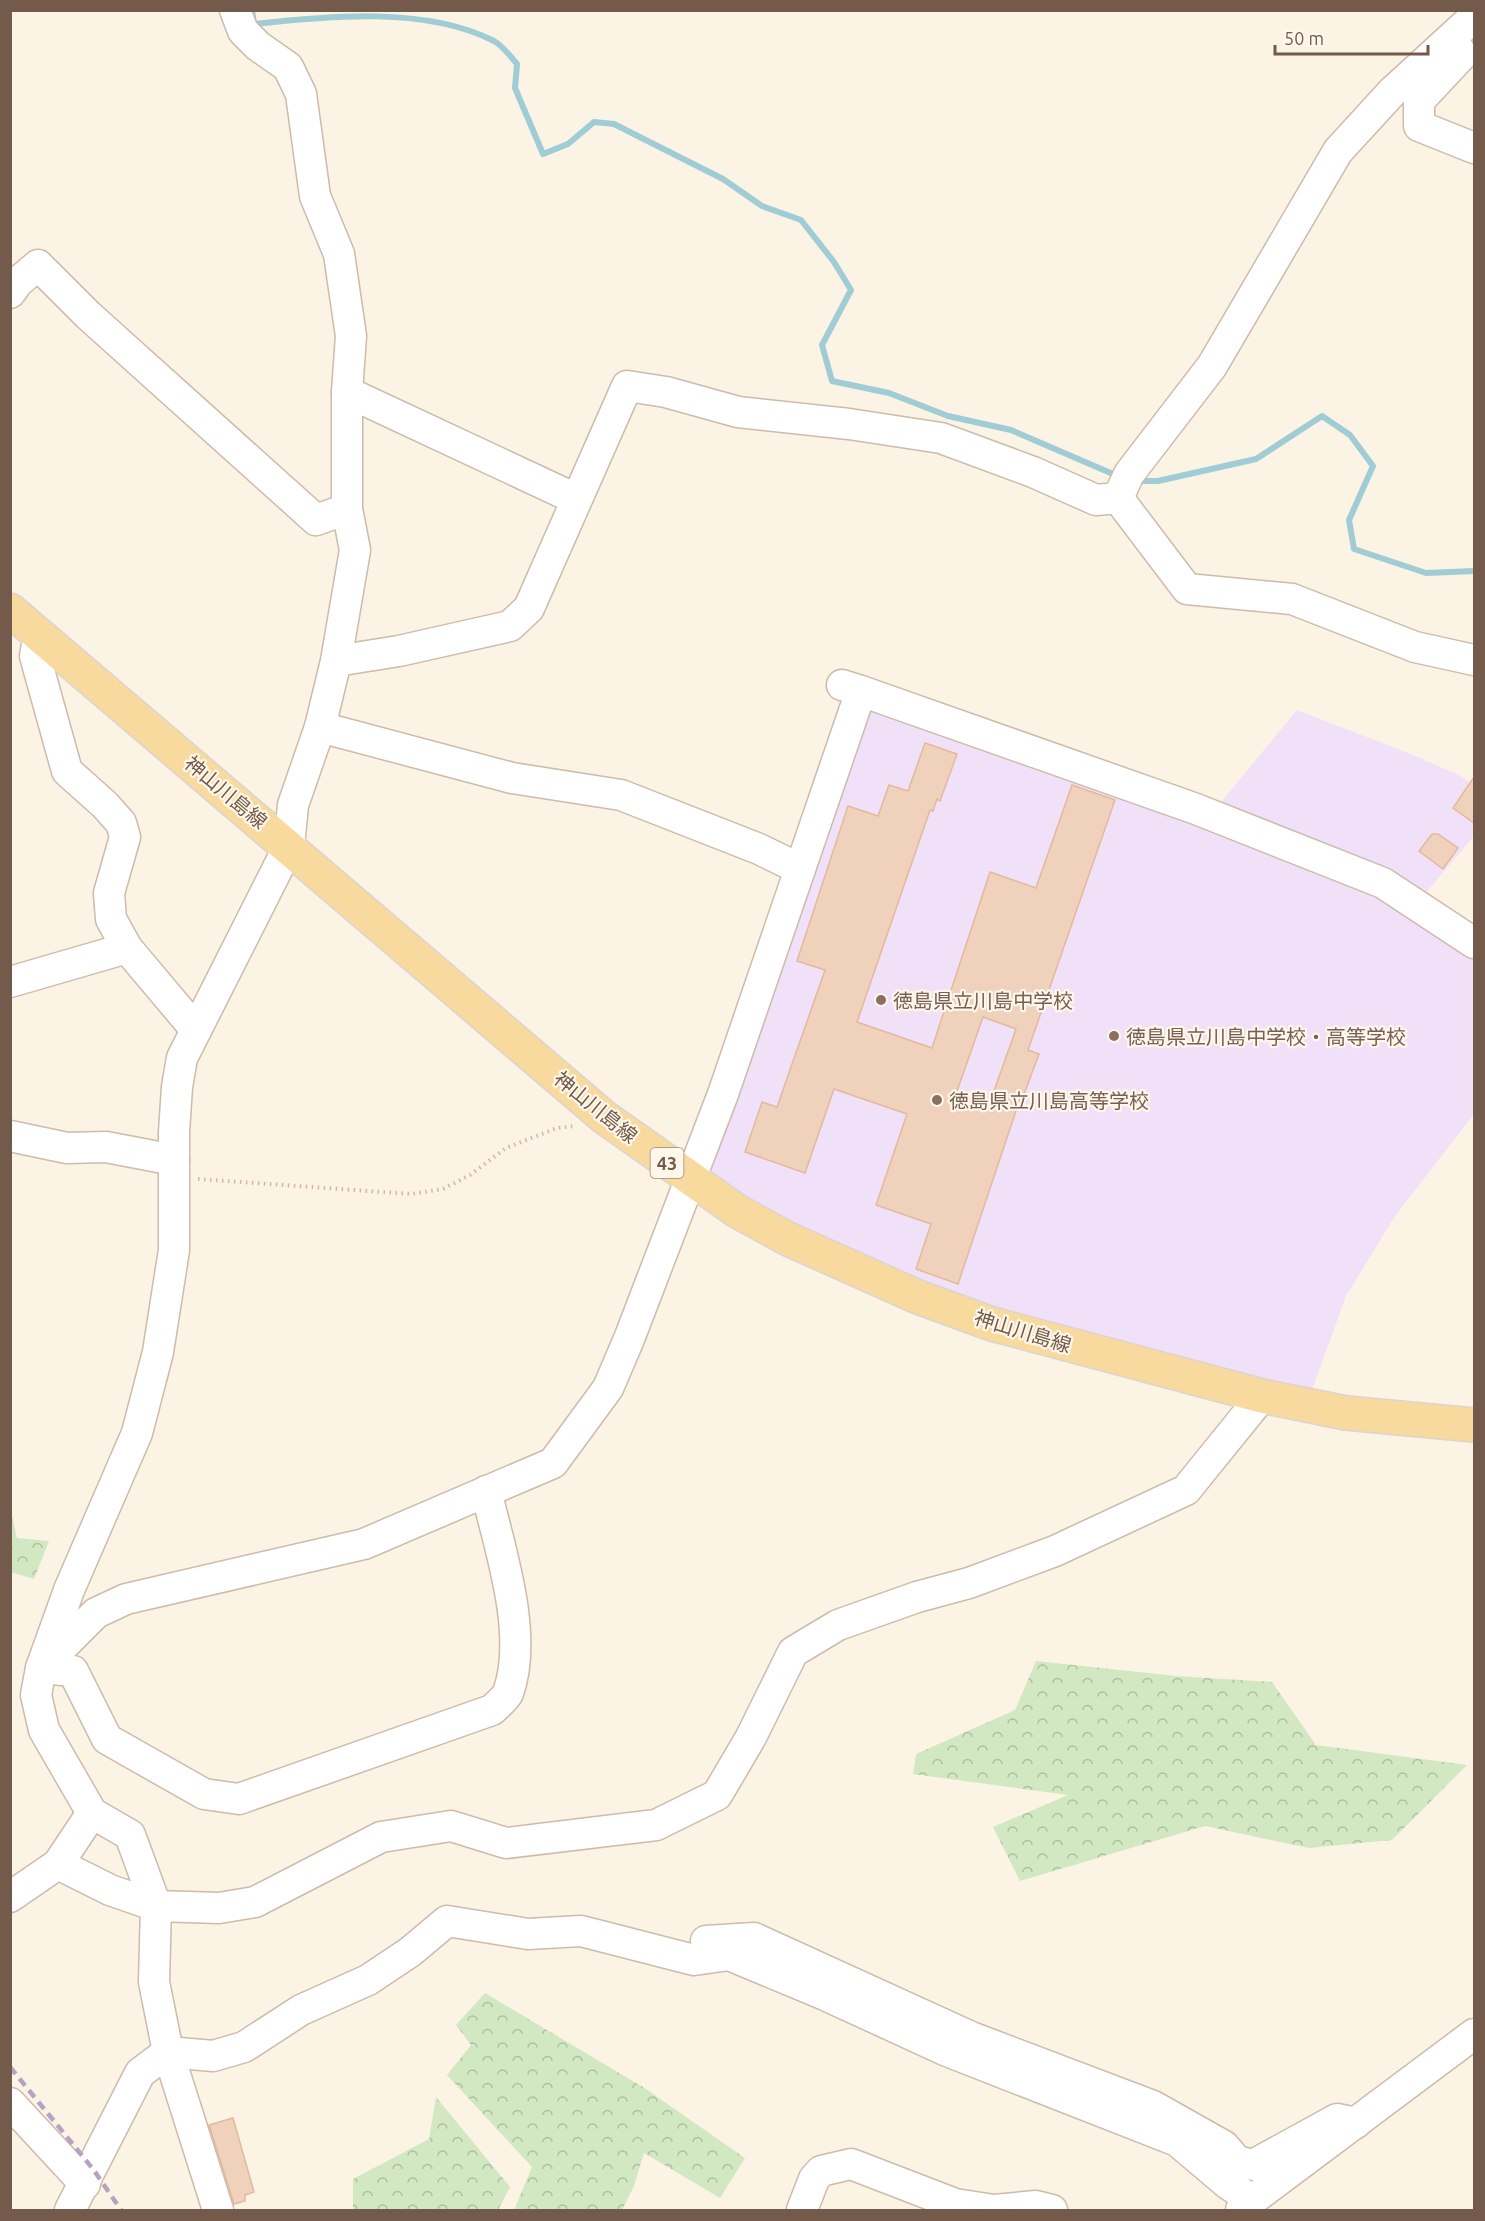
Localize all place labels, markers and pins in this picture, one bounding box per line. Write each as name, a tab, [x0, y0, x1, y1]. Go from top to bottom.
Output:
place label: 徳島県立川島中学校	[893, 989, 1073, 1012]
marker: 徳島県立川島中学校	[874, 993, 888, 1007]
place label: 徳島県立川島中学校・高等学校	[1126, 1025, 1406, 1048]
marker: 徳島県立川島中学校・高等学校	[1107, 1029, 1121, 1043]
place label: 徳島県立川島高等学校	[949, 1089, 1149, 1112]
marker: 徳島県立川島高等学校	[930, 1093, 944, 1107]

